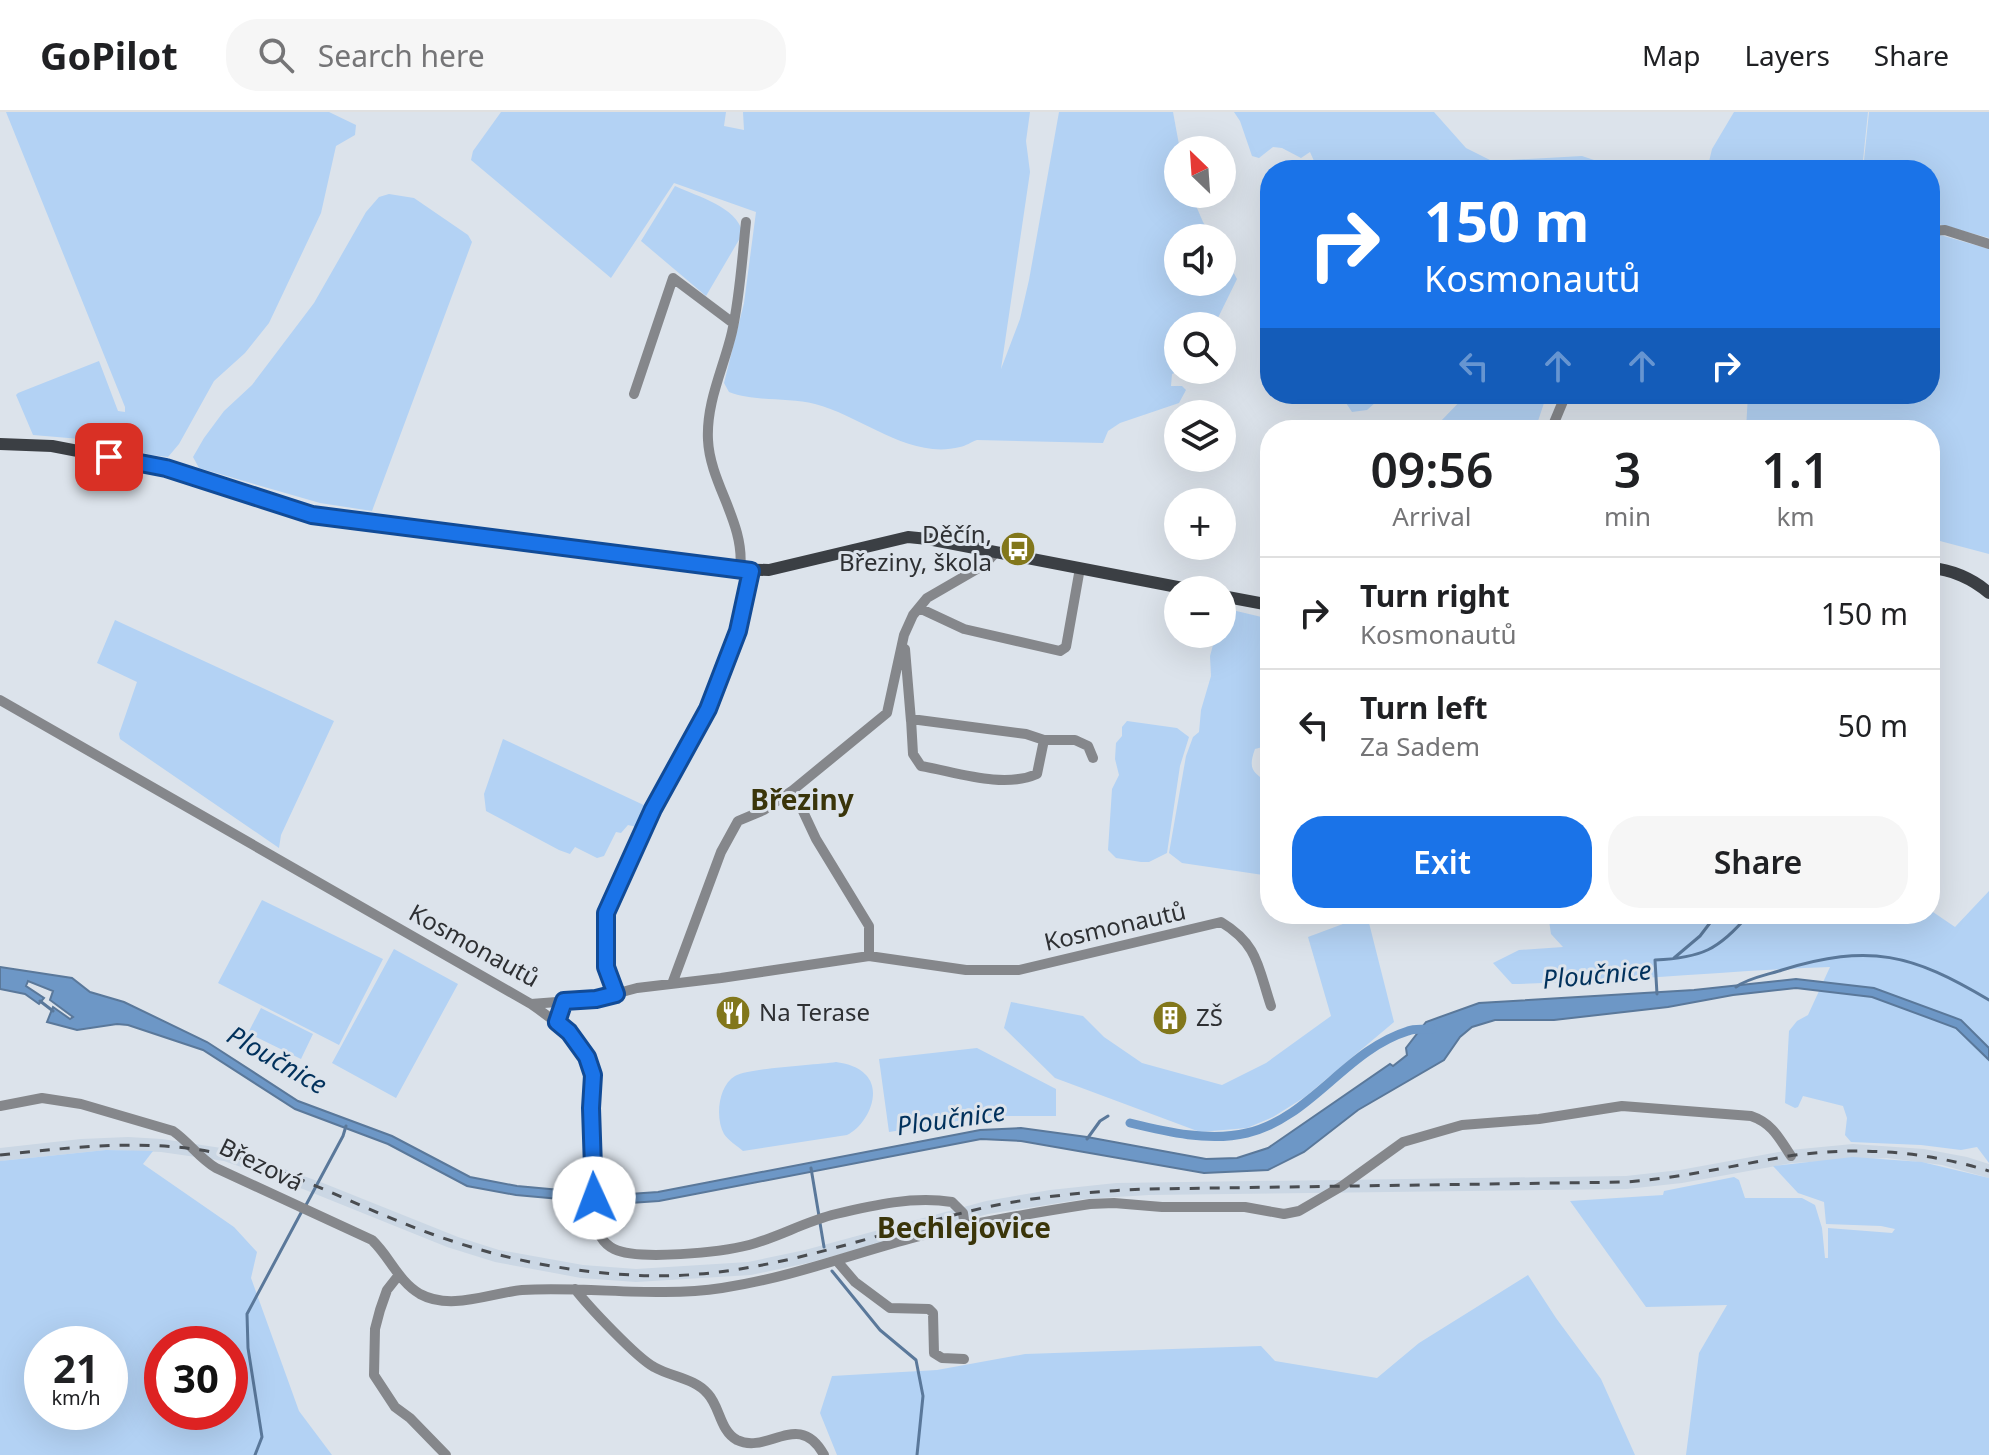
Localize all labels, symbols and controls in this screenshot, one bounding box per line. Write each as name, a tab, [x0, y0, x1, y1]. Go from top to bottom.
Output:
search box	[226, 19, 786, 91]
text: GoPilot	[40, 29, 178, 81]
icon: search	[254, 33, 298, 77]
text: Search here	[318, 35, 485, 76]
text: Map	[1642, 36, 1700, 74]
text: Layers	[1744, 36, 1830, 74]
text: Share	[1874, 36, 1949, 74]
north arrow	[1164, 136, 1236, 208]
map controls	[1164, 136, 1236, 648]
text: 150 m	[1424, 182, 1589, 258]
icon: right	[1292, 192, 1396, 296]
button: sound	[1164, 224, 1236, 296]
text: Kosmonautů	[1424, 254, 1641, 303]
button: search	[1164, 312, 1236, 384]
icon: left	[1452, 344, 1496, 388]
icon: ahead	[1536, 344, 1580, 388]
icon: ahead	[1620, 344, 1664, 388]
icon: right	[1704, 344, 1748, 388]
button: layers	[1164, 400, 1236, 472]
pin	[75, 423, 143, 491]
icon: arrive	[87, 435, 131, 479]
text: 09:56	[1370, 437, 1493, 502]
text: 3	[1614, 437, 1641, 502]
text: 1.1	[1761, 437, 1830, 502]
button: +	[1164, 488, 1236, 560]
text: Arrival	[1392, 498, 1472, 534]
text: min	[1604, 498, 1651, 534]
text: km	[1776, 498, 1815, 534]
place label: Děčín, Březiny, škola	[839, 517, 992, 578]
bus stop icon: Děčín, Březiny, škola	[999, 530, 1037, 568]
text: Turn right	[1360, 575, 1510, 616]
button: −	[1164, 576, 1236, 648]
icon: right	[1292, 591, 1336, 635]
text: 150 m	[1821, 593, 1908, 634]
text: Kosmonautů	[1360, 616, 1517, 652]
text: Turn left	[1360, 687, 1488, 728]
icon: left	[1292, 703, 1336, 747]
text: 50 m	[1838, 705, 1908, 746]
text: Za Sadem	[1360, 728, 1480, 764]
district label: Březiny	[750, 780, 854, 818]
button: Exit	[1292, 816, 1592, 908]
button: Share	[1608, 816, 1908, 908]
street label: Kosmonautů	[1041, 893, 1189, 958]
street label: Kosmonautů	[404, 895, 546, 994]
water label: Ploučnice	[1541, 951, 1653, 997]
restaurant icon: Na Terase	[714, 994, 752, 1032]
place label: Na Terase	[759, 995, 870, 1028]
building icon: ZŠ	[1151, 999, 1189, 1037]
place label: ZŠ	[1196, 1000, 1223, 1033]
water label: Ploučnice	[221, 1016, 334, 1102]
water label: Ploučnice	[894, 1093, 1008, 1143]
street label: Březová	[214, 1129, 309, 1198]
position arrow	[552, 1156, 636, 1240]
district label: Bechlejovice	[877, 1208, 1051, 1246]
speed limit sign: 30	[144, 1326, 248, 1430]
text: 21	[53, 1340, 99, 1395]
text: km/h	[51, 1384, 101, 1411]

